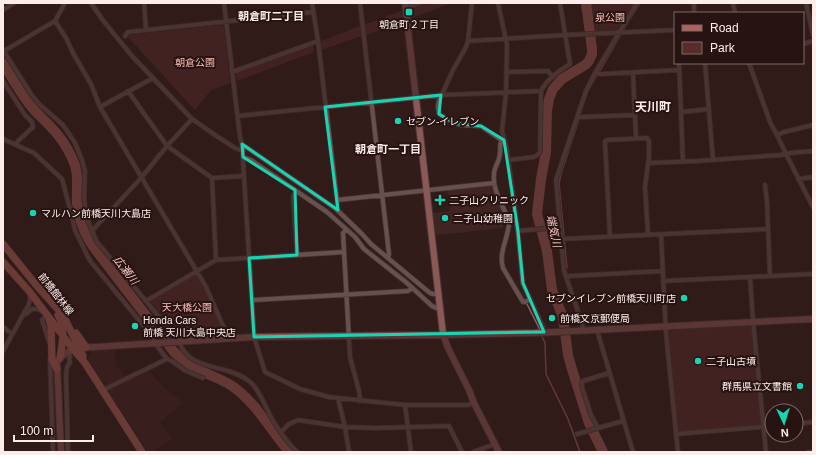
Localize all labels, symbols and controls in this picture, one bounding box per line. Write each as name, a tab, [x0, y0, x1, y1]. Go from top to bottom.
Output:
marker: 朝倉町２丁目	[404, 7, 414, 17]
district label: 朝倉町二丁目	[238, 10, 304, 22]
park label: 泉公園	[595, 12, 625, 23]
legend	[674, 12, 804, 64]
place label: 朝倉町２丁目	[379, 19, 439, 30]
text: Road	[710, 21, 739, 35]
text: Park	[710, 41, 736, 55]
park label: 朝倉公園	[175, 57, 215, 68]
district label: 天川町	[635, 100, 671, 114]
marker: セブン-イレブン	[393, 116, 403, 126]
place label: セブン-イレブン	[406, 116, 479, 127]
district label: 朝倉町一丁目	[355, 143, 421, 155]
marker: 二子山クリニック	[434, 194, 446, 206]
place label: 二子山クリニック	[449, 195, 529, 206]
marker: マルハン前橋天川大島店	[28, 208, 38, 218]
place label: マルハン前橋天川大島店	[41, 208, 151, 219]
marker: 二子山幼稚園	[440, 213, 450, 223]
place label: 二子山幼稚園	[453, 213, 513, 224]
water label: 端気川	[544, 214, 564, 249]
water label: 広瀬川	[111, 253, 142, 287]
street label: 前橋館林線	[36, 271, 76, 317]
place label: セブンイレブン前橋天川町店	[546, 293, 676, 304]
marker: セブンイレブン前橋天川町店	[679, 293, 689, 303]
park label: 天大橋公園	[162, 302, 212, 313]
marker: 前橋文京郵便局	[547, 313, 557, 323]
place label: 前橋文京郵便局	[560, 313, 630, 324]
place label: Honda Cars 前橋 天川大島中央店	[143, 315, 236, 338]
marker: Honda Cars 前橋 天川大島中央店	[130, 321, 140, 331]
marker: 二子山古墳	[693, 356, 703, 366]
place label: 二子山古墳	[706, 356, 756, 367]
place label: 群馬県立文書館	[722, 381, 792, 392]
marker: 群馬県立文書館	[795, 381, 805, 391]
north arrow	[764, 403, 804, 443]
scale bar	[14, 417, 93, 443]
text: 100 m	[20, 424, 53, 438]
text: N	[780, 427, 789, 439]

